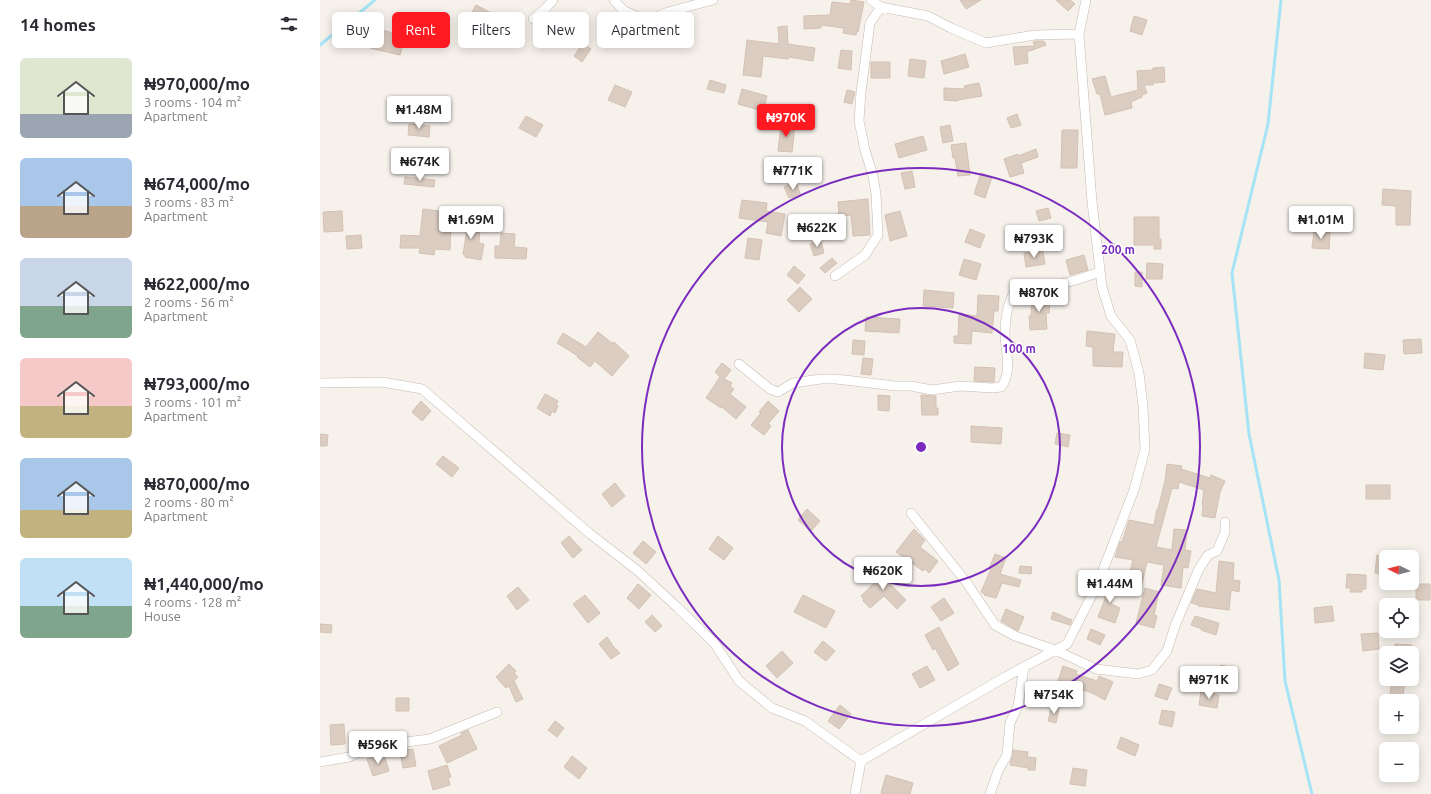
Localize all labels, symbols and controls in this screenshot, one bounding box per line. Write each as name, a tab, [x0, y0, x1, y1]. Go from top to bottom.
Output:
chip: Buy	[332, 12, 384, 48]
chip: Rent	[392, 12, 450, 48]
chip: Filters	[458, 12, 525, 48]
chip: New	[533, 12, 589, 48]
chip: Apartment	[597, 12, 694, 48]
icon: filters	[278, 13, 300, 35]
text: 14 homes	[20, 15, 96, 34]
icon: home	[52, 74, 100, 122]
text: ₦970,000/mo	[144, 74, 250, 93]
text: 3 rooms · 104 m²	[144, 95, 241, 109]
pin: ₦1.48M	[386, 96, 452, 130]
text: ₦1.48M	[396, 102, 442, 116]
pin: ₦970K	[758, 104, 814, 138]
text: Apartment	[144, 109, 208, 123]
text: ₦970K	[766, 110, 806, 124]
pin: ₦674K	[392, 148, 448, 182]
text: ₦674K	[400, 154, 440, 168]
pin: ₦771K	[765, 157, 821, 191]
text: ₦771K	[773, 163, 813, 177]
icon: home	[52, 174, 100, 222]
text: ₦674,000/mo	[144, 174, 250, 193]
text: 3 rooms · 83 m²	[144, 195, 234, 209]
pin: ₦1.69M	[438, 206, 504, 240]
pin: ₦1.01M	[1288, 206, 1354, 240]
text: Apartment	[144, 209, 208, 223]
text: ₦1.69M	[448, 212, 494, 226]
text: ₦1.01M	[1298, 212, 1344, 226]
pin: ₦622K	[789, 214, 845, 248]
text: ₦622K	[797, 220, 837, 234]
pin: ₦793K	[1006, 225, 1062, 259]
text: ₦793K	[1014, 231, 1054, 245]
text: 200 m	[1101, 243, 1135, 256]
icon: home	[52, 274, 100, 322]
text: ₦622,000/mo	[144, 274, 250, 293]
pin: ₦870K	[1011, 279, 1067, 313]
text: ₦870K	[1019, 285, 1059, 299]
text: 2 rooms · 56 m²	[144, 295, 234, 309]
text: Apartment	[144, 309, 208, 323]
text: 100 m	[1002, 342, 1036, 355]
icon: home	[52, 374, 100, 422]
text: ₦793,000/mo	[144, 374, 250, 393]
text: 3 rooms · 101 m²	[144, 395, 241, 409]
text: Apartment	[144, 409, 208, 423]
centre of rings	[914, 440, 928, 454]
icon: home	[52, 474, 100, 522]
text: ₦870,000/mo	[144, 474, 250, 493]
text: 2 rooms · 80 m²	[144, 495, 234, 509]
text: Apartment	[144, 509, 208, 523]
north arrow	[1379, 550, 1419, 590]
map controls	[1379, 550, 1419, 782]
pin: ₦620K	[855, 557, 911, 591]
text: ₦620K	[863, 563, 903, 577]
pin: ₦1.44M	[1077, 570, 1143, 604]
icon: home	[52, 574, 100, 622]
text: ₦1,440,000/mo	[144, 574, 264, 593]
text: ₦1.44M	[1087, 576, 1133, 590]
text: 4 rooms · 128 m²	[144, 595, 241, 609]
button: locate	[1379, 598, 1419, 638]
text: House	[144, 609, 181, 623]
button: layers	[1379, 646, 1419, 686]
pin: ₦971K	[1181, 666, 1237, 700]
text: ₦971K	[1189, 672, 1229, 686]
pin: ₦754K	[1026, 681, 1082, 715]
text: ₦754K	[1034, 687, 1074, 701]
button: +	[1379, 694, 1419, 734]
pin: ₦596K	[350, 731, 406, 765]
text: ₦596K	[358, 737, 398, 751]
button: −	[1379, 742, 1419, 782]

